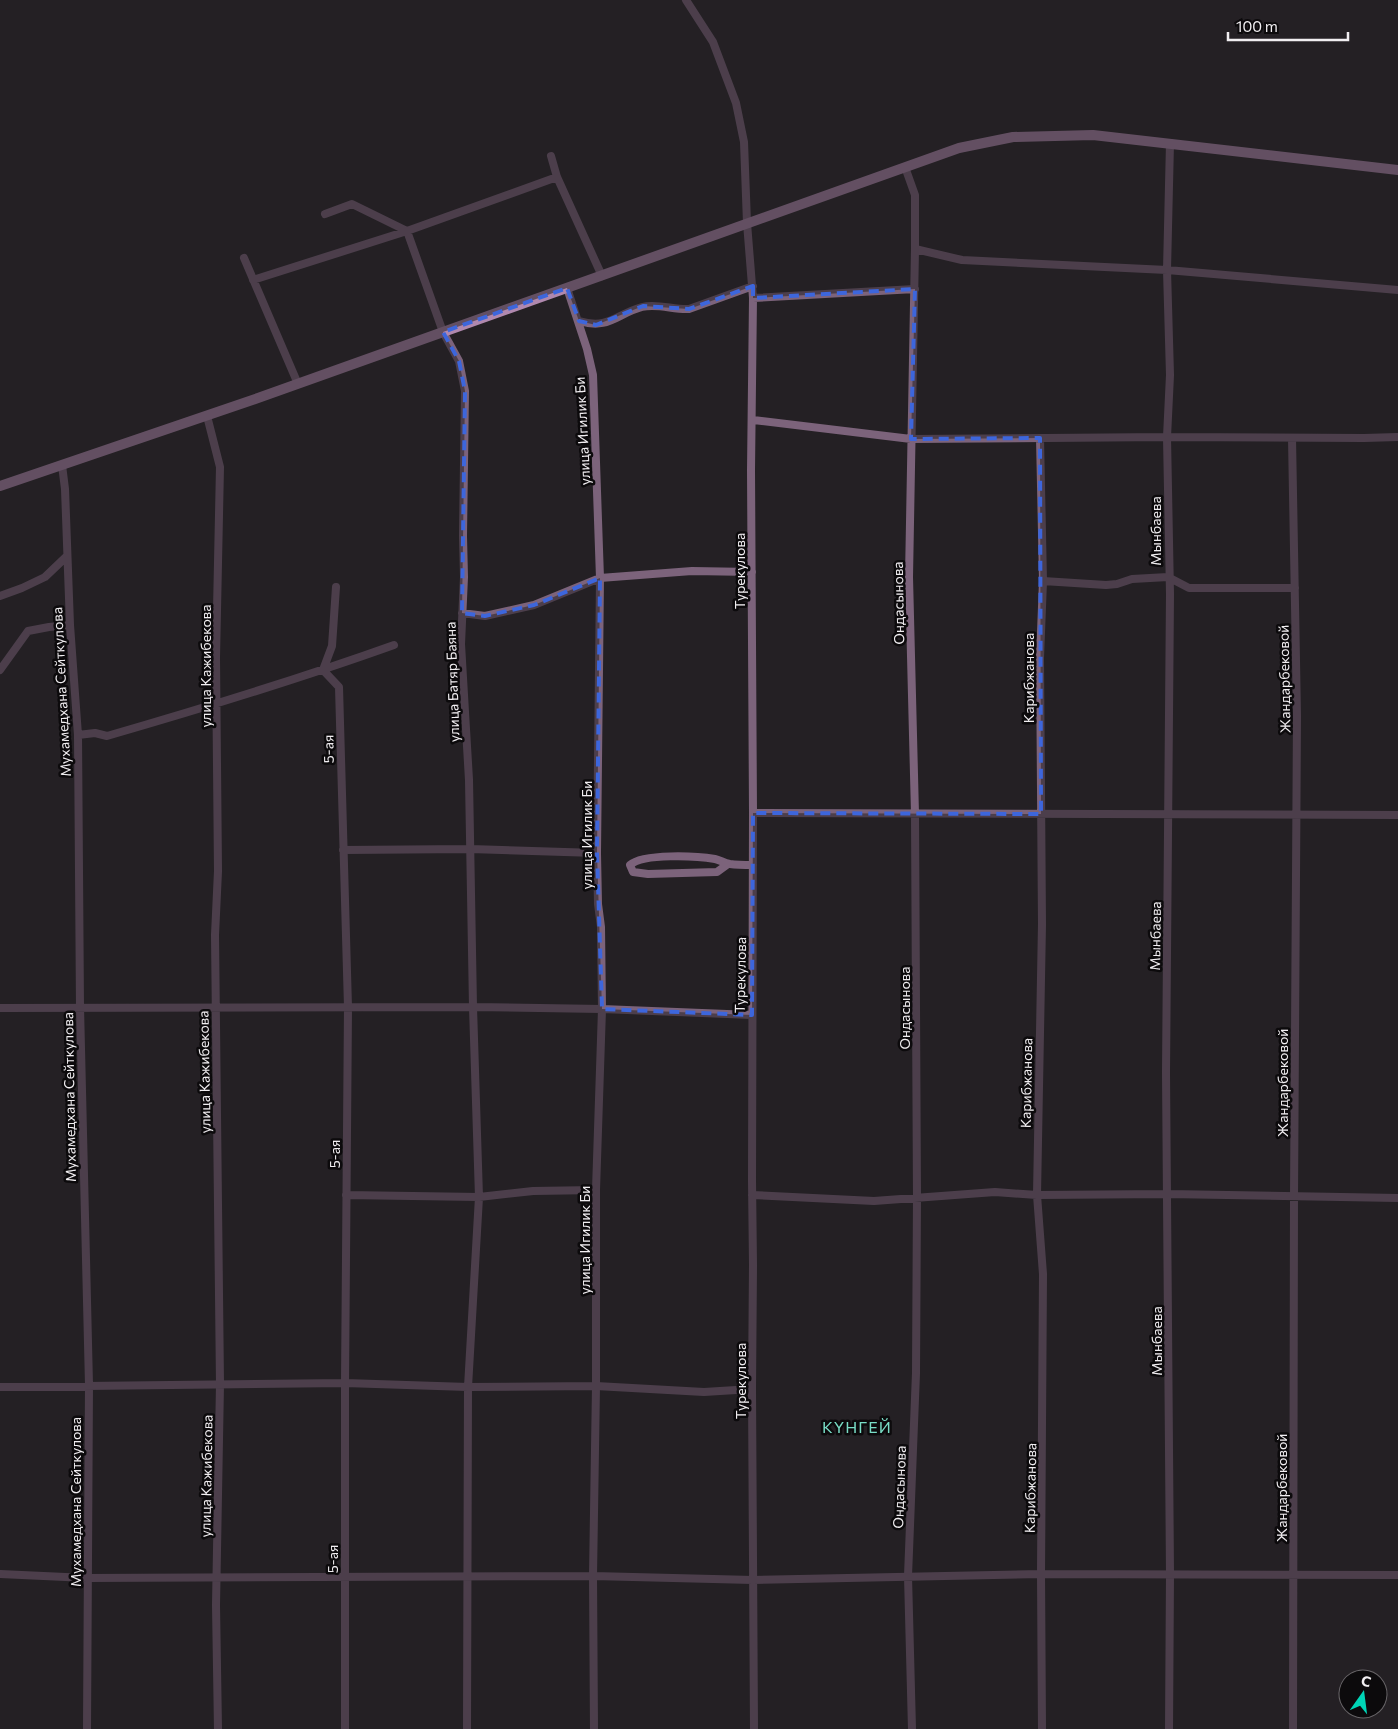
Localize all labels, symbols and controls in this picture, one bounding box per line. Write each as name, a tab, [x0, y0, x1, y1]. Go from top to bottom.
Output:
scale bar	[1228, 10, 1348, 42]
text: 100 m	[1236, 17, 1278, 35]
street label: улица Игилик Би	[571, 376, 593, 486]
street label: Мынбаева	[1147, 496, 1164, 566]
street label: Турекулова	[731, 533, 748, 609]
street label: Ондасынова	[889, 561, 907, 645]
street label: улица Кажибекова	[197, 605, 214, 727]
street label: Мухамедхана Сейткулова	[48, 607, 74, 777]
street label: улица Батяр Баяна	[441, 622, 463, 742]
street label: Жандарбековой	[1275, 625, 1293, 733]
street label: Карибжанова	[1020, 633, 1037, 723]
street label: 5-ая	[319, 735, 337, 763]
street label: улица Игилик Би	[578, 781, 595, 889]
street label: Мынбаева	[1146, 901, 1164, 971]
street label: Турекулова	[731, 937, 749, 1013]
street label: Ондасынова	[896, 967, 913, 1049]
street label: улица Кажибекова	[194, 1010, 214, 1134]
street label: Мухамедхана Сейткулова	[59, 1012, 79, 1182]
street label: Жандарбековой	[1274, 1029, 1291, 1137]
street label: Карибжанова	[1017, 1038, 1035, 1128]
street label: 5-ая	[326, 1140, 343, 1168]
street label: улица Игилик Би	[576, 1186, 593, 1294]
street label: Мынбаева	[1148, 1306, 1165, 1376]
street label: Турекулова	[732, 1343, 749, 1419]
street label: улица Кажибекова	[196, 1414, 216, 1538]
street label: Мухамедхана Сейткулова	[67, 1417, 84, 1587]
district label: КҮНГЕЙ	[822, 1417, 892, 1436]
street label: Жандарбековой	[1273, 1434, 1290, 1542]
street label: Карибжанова	[1021, 1443, 1039, 1533]
street label: Ондасынова	[889, 1445, 909, 1529]
street label: 5-ая	[324, 1545, 341, 1573]
north arrow	[1338, 1669, 1388, 1719]
text: С	[1360, 1671, 1373, 1690]

